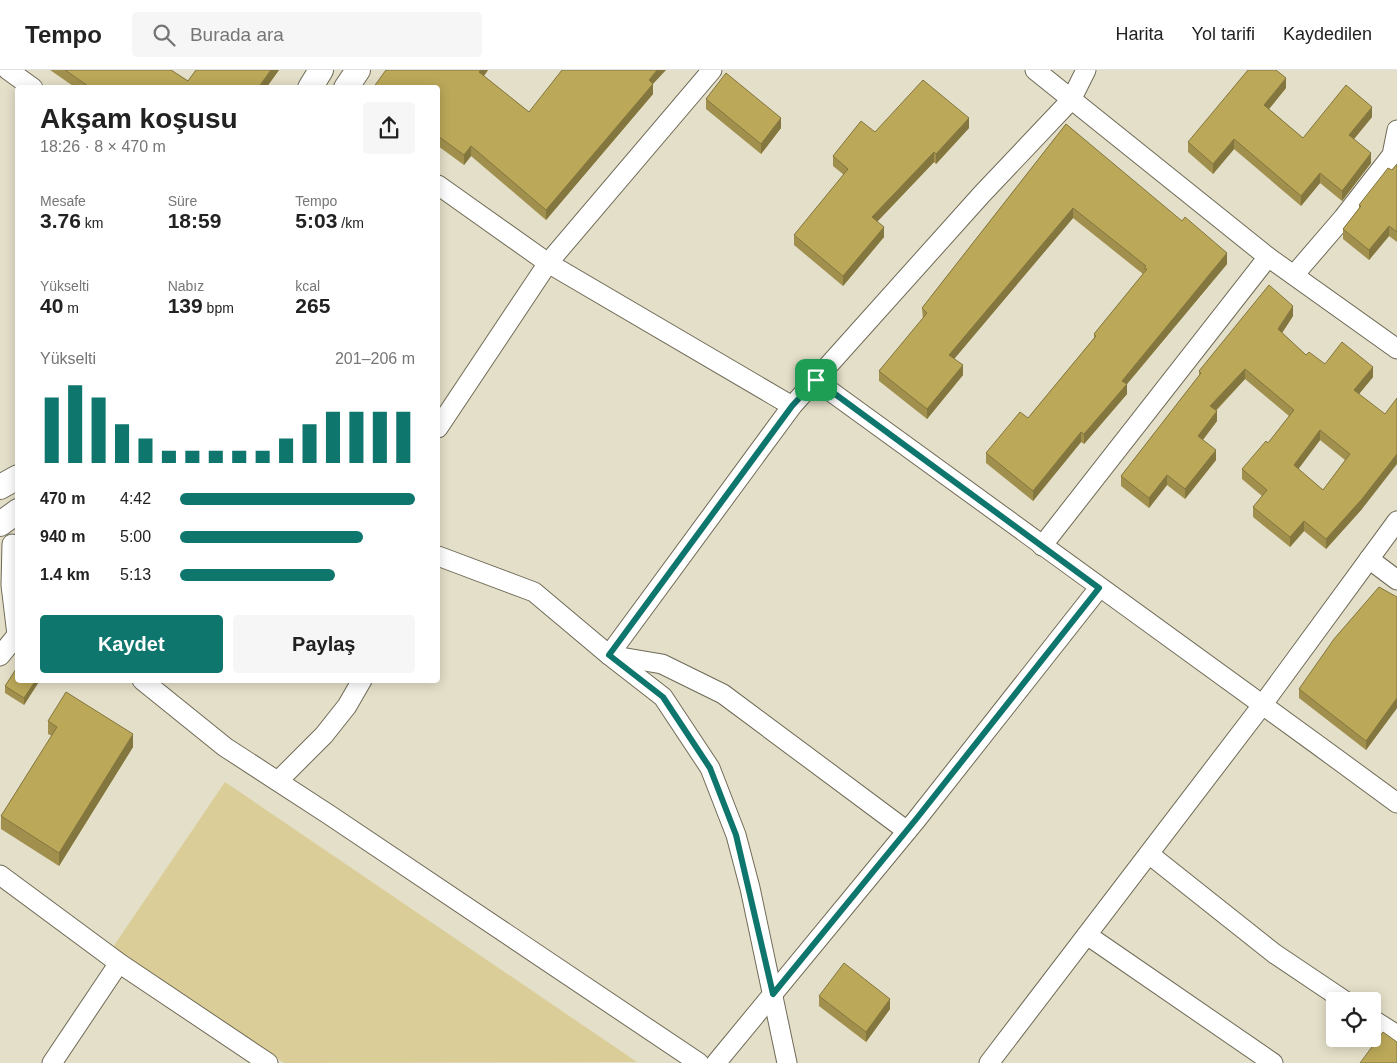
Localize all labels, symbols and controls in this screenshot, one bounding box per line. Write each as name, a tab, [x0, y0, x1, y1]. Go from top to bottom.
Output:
search box	[132, 12, 482, 57]
text: Tempo	[25, 21, 102, 48]
icon: search	[150, 21, 178, 49]
text: Burada ara	[190, 24, 284, 45]
text: Harita	[1116, 24, 1164, 44]
text: Yol tarifi	[1192, 24, 1255, 44]
text: Kaydedilen	[1283, 24, 1372, 44]
button: share	[363, 102, 415, 154]
text: Akşam koşusu	[40, 103, 238, 134]
text: 18:26 · 8 × 470 m	[40, 138, 166, 155]
text: Mesafe	[40, 193, 86, 209]
text: Süre	[168, 193, 197, 209]
text: Tempo	[295, 193, 337, 209]
text: 3.76	[40, 209, 81, 232]
text: 18:59	[168, 209, 221, 232]
text: 5:03	[295, 209, 337, 232]
text: km	[81, 215, 103, 231]
text: /km	[337, 215, 364, 231]
text: Yükselti	[40, 278, 89, 294]
text: Nabız	[168, 278, 204, 294]
text: kcal	[295, 278, 320, 294]
text: 40	[40, 294, 63, 317]
text: 139	[168, 294, 203, 317]
text: 265	[295, 294, 330, 317]
text: m	[63, 300, 79, 316]
text: bpm	[203, 300, 234, 316]
text: Yükselti	[40, 350, 96, 367]
text: 201–206 m	[335, 350, 415, 367]
pin	[795, 359, 837, 401]
icon: arrive	[802, 366, 830, 394]
text: 470 m	[40, 490, 85, 507]
text: 4:42	[120, 490, 151, 507]
text: 940 m	[40, 528, 85, 545]
text: 5:00	[120, 528, 151, 545]
text: 1.4 km	[40, 566, 90, 583]
text: 5:13	[120, 566, 151, 583]
button: Kaydet	[40, 615, 223, 673]
button: Paylaş	[233, 615, 415, 673]
map controls	[1326, 992, 1381, 1047]
button: locate	[1326, 992, 1381, 1047]

